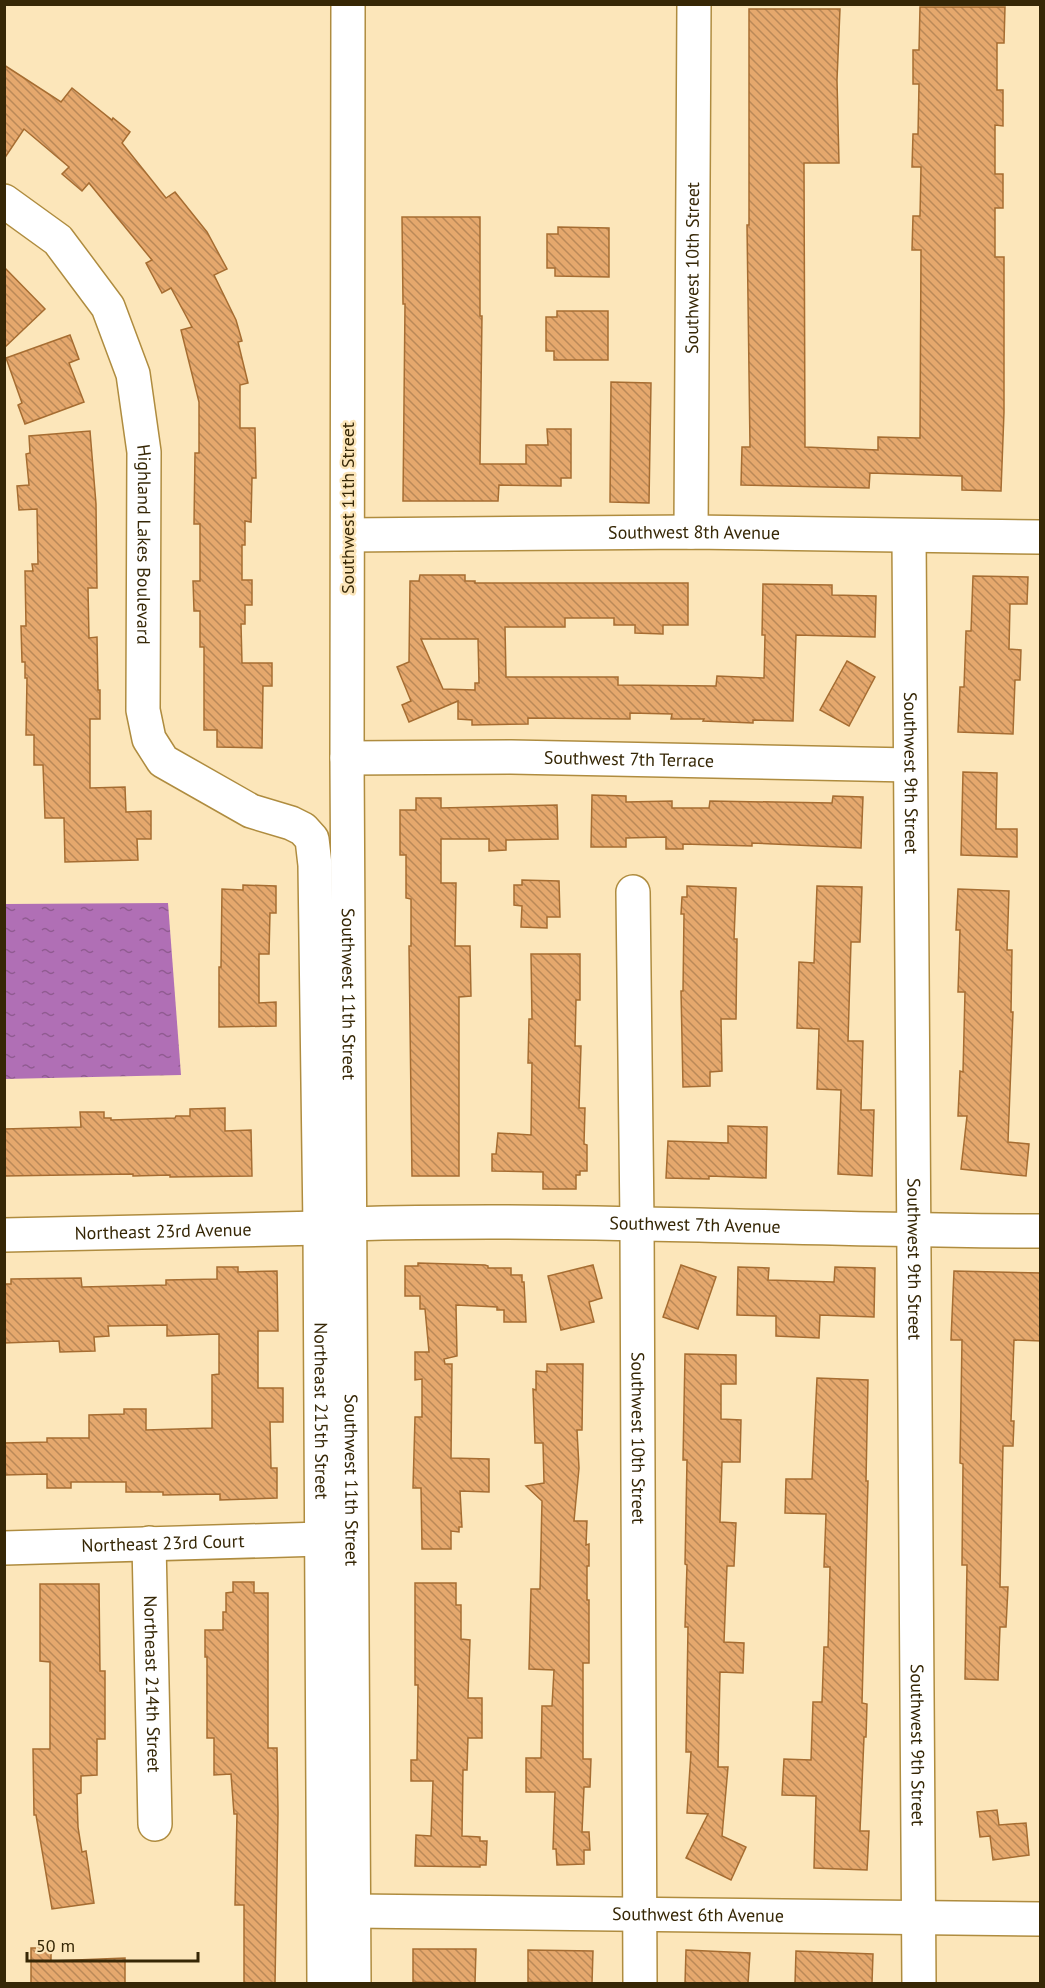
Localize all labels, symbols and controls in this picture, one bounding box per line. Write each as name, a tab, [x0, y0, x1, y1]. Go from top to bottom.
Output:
street label: Southwest 10th Street	[680, 182, 704, 354]
street label: Southwest 11th Street	[336, 422, 359, 594]
street label: Highland Lakes Boulevard	[132, 443, 157, 645]
street label: Southwest 8th Avenue	[608, 520, 780, 544]
street label: Southwest 9th Street	[899, 692, 923, 854]
street label: Southwest 7th Terrace	[544, 746, 714, 772]
street label: Southwest 11th Street	[337, 908, 361, 1080]
street label: Southwest 9th Street	[902, 1178, 927, 1340]
street label: Southwest 7th Avenue	[609, 1211, 781, 1238]
street label: Northeast 23rd Avenue	[74, 1218, 252, 1244]
street label: Northeast 215th Street	[309, 1322, 333, 1499]
street label: Southwest 10th Street	[627, 1352, 650, 1524]
street label: Southwest 11th Street	[340, 1394, 364, 1566]
street label: Northeast 23rd Court	[81, 1529, 245, 1557]
street label: Northeast 214th Street	[139, 1595, 166, 1773]
street label: Southwest 9th Street	[906, 1664, 930, 1826]
street label: Southwest 6th Avenue	[612, 1902, 784, 1927]
scale bar	[27, 1925, 198, 1963]
text: 50 m	[36, 1934, 75, 1957]

